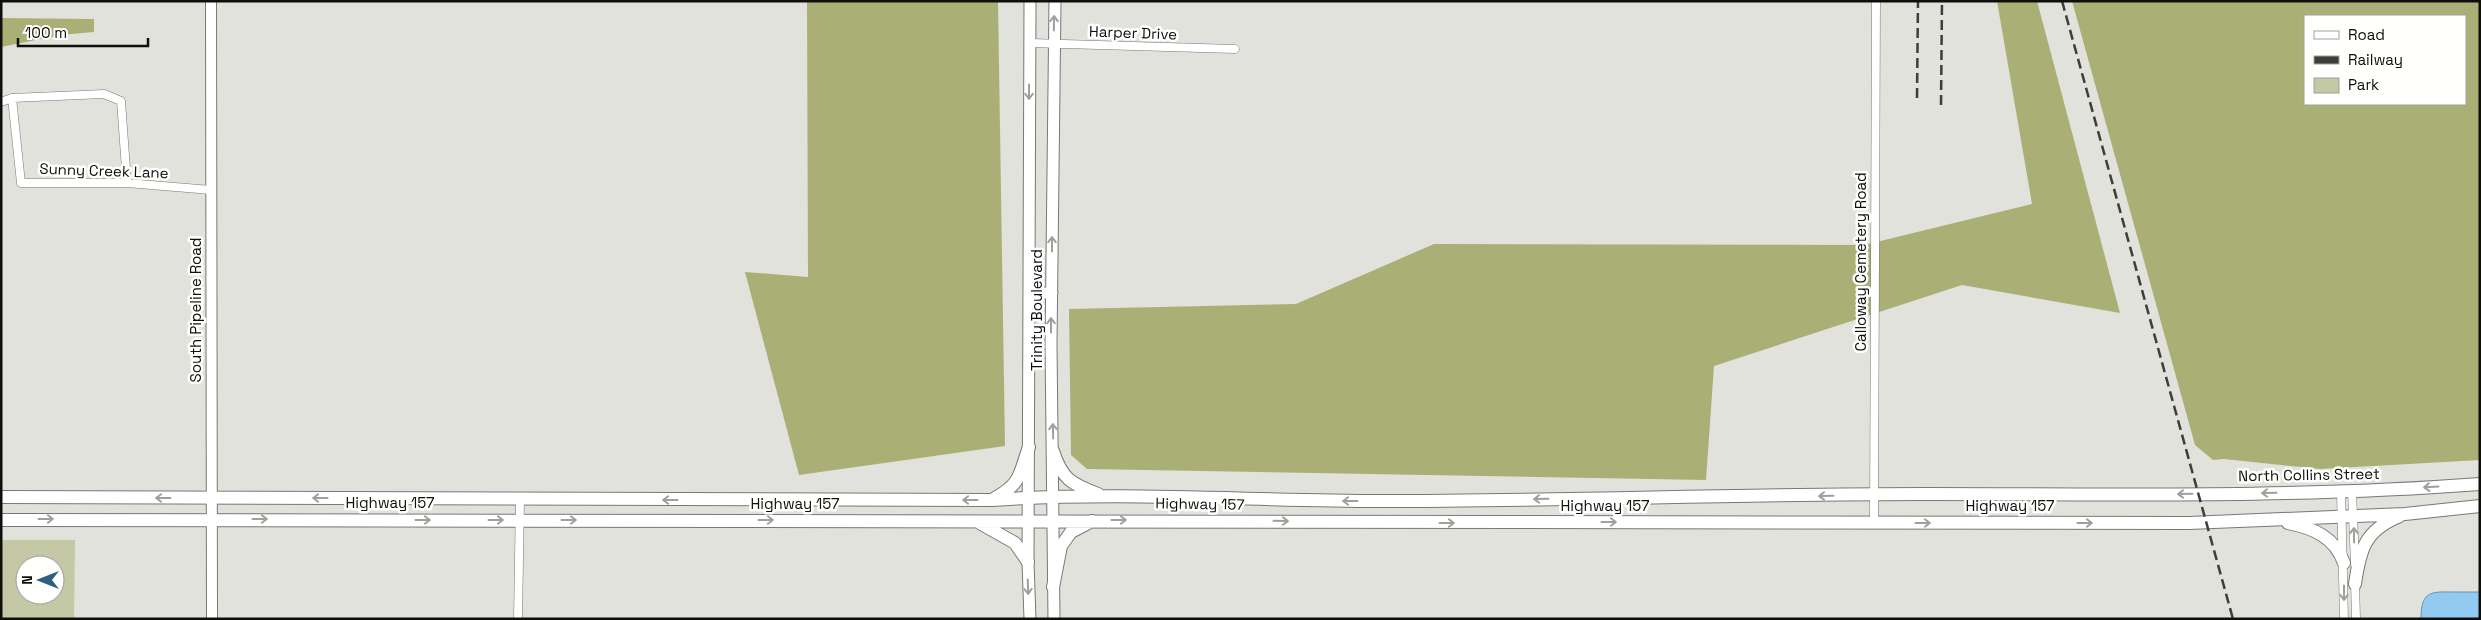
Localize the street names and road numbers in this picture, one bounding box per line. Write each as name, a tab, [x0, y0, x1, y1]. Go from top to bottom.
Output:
street label: Harper Drive	[1089, 21, 1177, 44]
street label: Sunny Creek Lane	[39, 159, 169, 182]
street label: Calloway Cemetery Road	[1851, 172, 1870, 352]
street label: South Pipeline Road	[186, 238, 205, 382]
street label: Trinity Boulevard	[1027, 249, 1046, 371]
street label: North Collins Street	[2238, 464, 2380, 485]
street label: Highway 157	[345, 493, 435, 512]
street label: Highway 157	[1155, 493, 1245, 514]
street label: Highway 157	[750, 494, 840, 513]
street label: Highway 157	[1560, 496, 1650, 515]
street label: Highway 157	[1965, 496, 2055, 515]

